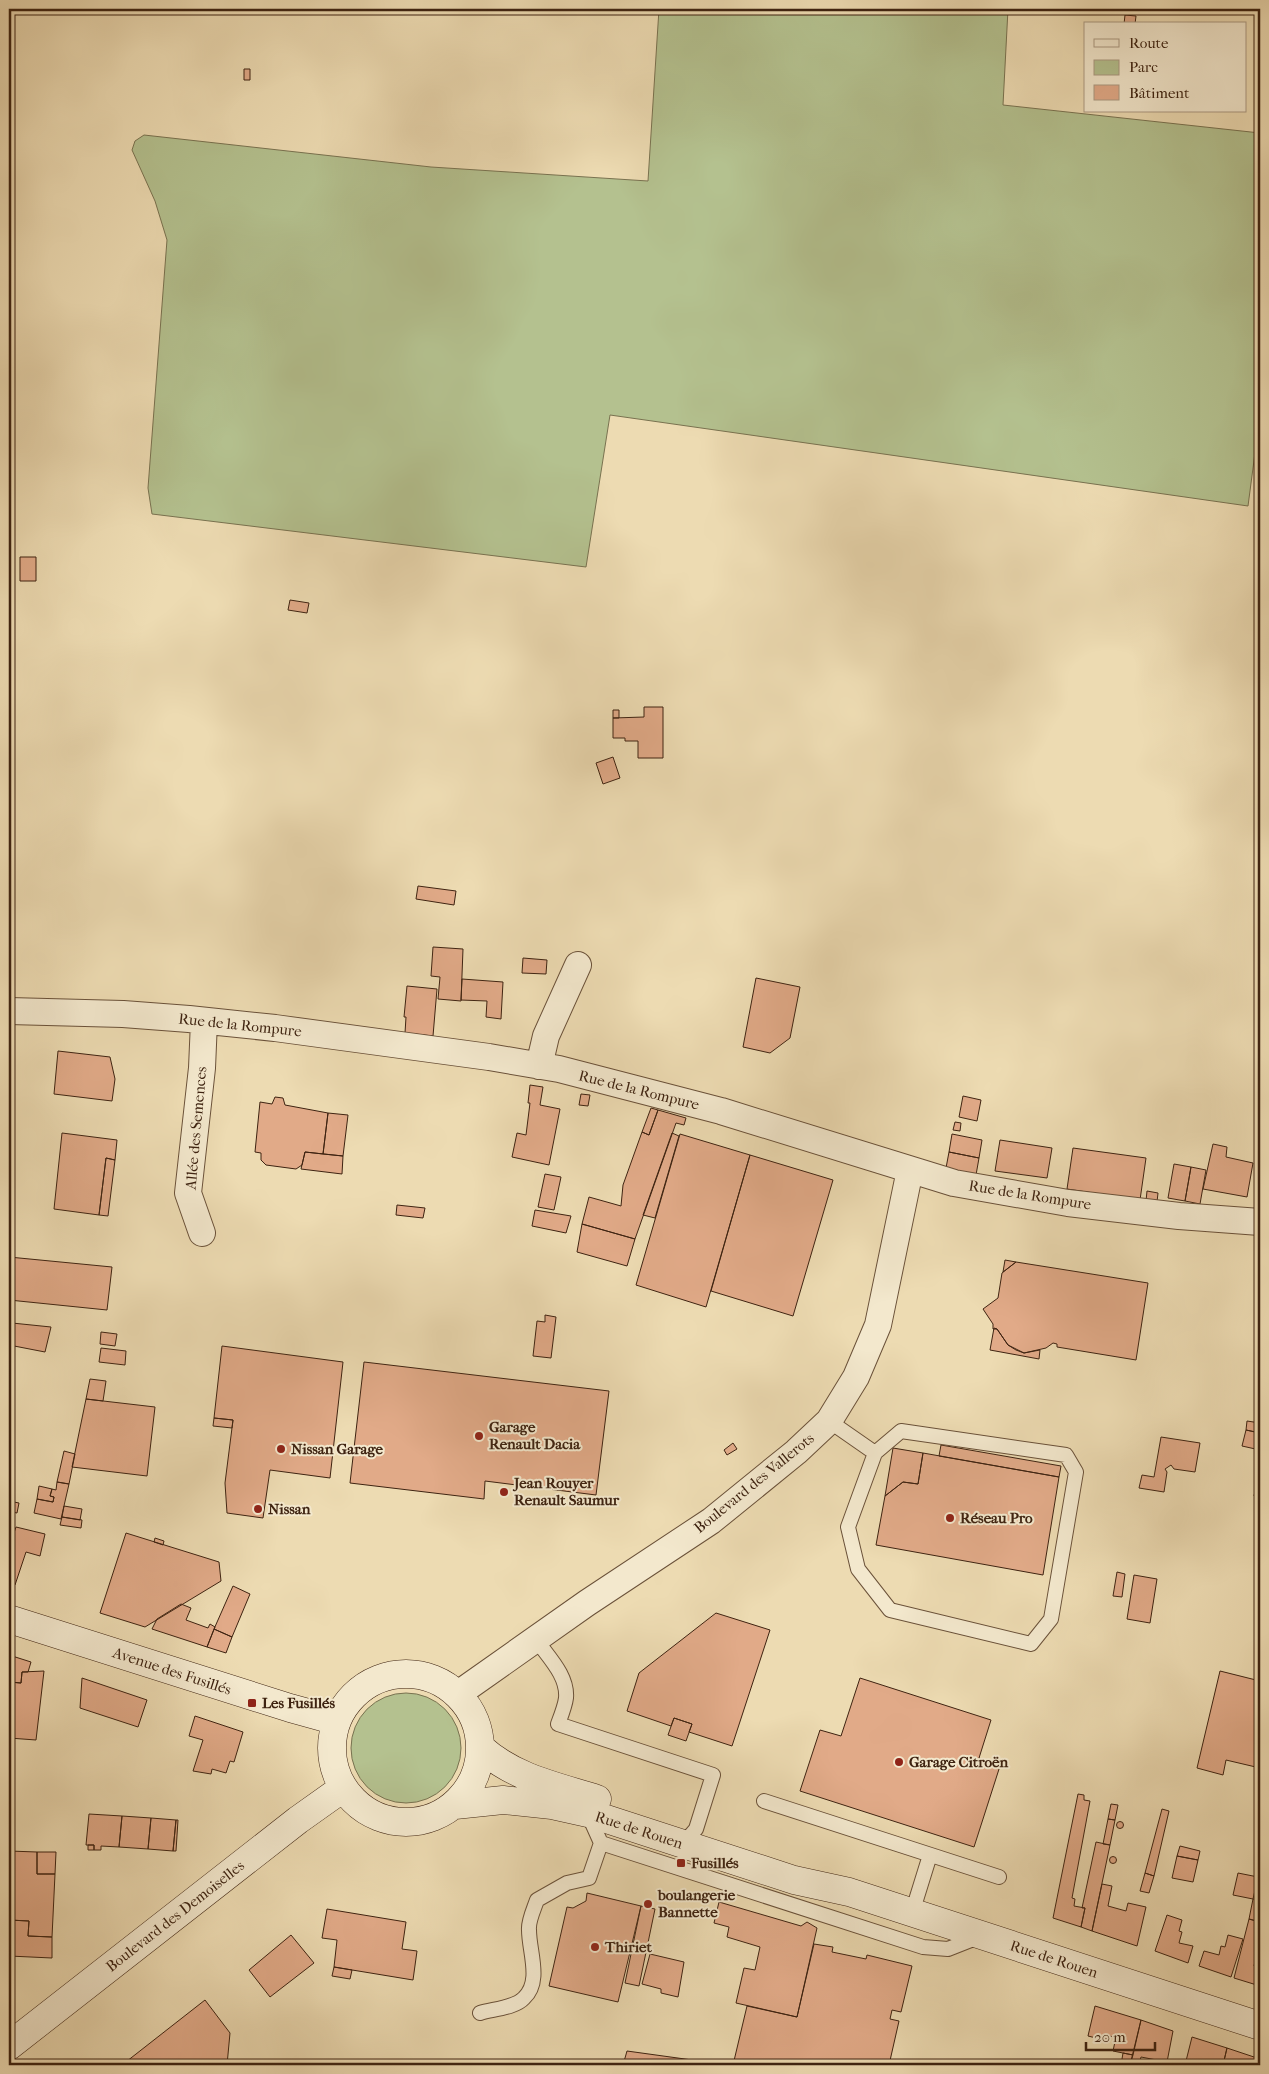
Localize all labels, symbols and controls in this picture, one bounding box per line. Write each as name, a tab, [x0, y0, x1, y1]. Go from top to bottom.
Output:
legend	[1084, 22, 1246, 112]
text: Route	[1129, 34, 1169, 52]
text: Parc	[1129, 58, 1158, 76]
text: Bâtiment	[1129, 84, 1190, 102]
street label: Rue de la Rompure	[178, 1010, 303, 1040]
street label: Allée des Semences	[182, 1065, 210, 1191]
street label: Rue de la Rompure	[577, 1066, 702, 1114]
street label: Rue de la Rompure	[967, 1176, 1093, 1214]
place label: Garage Renault Dacia	[489, 1418, 581, 1453]
street label: Boulevard des Vallerots	[690, 1429, 818, 1537]
marker: Garage Renault Dacia	[473, 1430, 485, 1442]
place label: Nissan Garage	[291, 1440, 383, 1458]
marker: Nissan Garage	[275, 1443, 287, 1455]
place label: Jean Rouyer Renault Saumur	[512, 1474, 620, 1509]
marker: Jean Rouyer Renault Saumur	[498, 1486, 510, 1498]
place label: Nissan	[268, 1500, 311, 1518]
marker: Nissan	[252, 1503, 264, 1515]
place label: Réseau Pro	[960, 1509, 1033, 1527]
marker: Réseau Pro	[944, 1512, 956, 1524]
street label: Avenue des Fusillés	[109, 1643, 234, 1699]
place label: Les Fusillés	[262, 1694, 335, 1712]
marker: Les Fusillés	[246, 1697, 258, 1709]
place label: Garage Citroën	[909, 1753, 1009, 1771]
marker: Garage Citroën	[893, 1756, 905, 1768]
street label: Rue de Rouen	[593, 1807, 685, 1853]
place label: Fusillés	[690, 1854, 739, 1872]
street label: Boulevard des Demoiselles	[102, 1856, 248, 1976]
marker: Fusillés	[675, 1857, 687, 1869]
place label: boulangerie Bannette	[657, 1886, 736, 1921]
marker: boulangerie Bannette	[642, 1898, 654, 1910]
street label: Rue de Rouen	[1008, 1936, 1100, 1982]
place label: Thiriet	[604, 1938, 652, 1956]
marker: Thiriet	[589, 1941, 601, 1953]
scale bar	[1086, 2019, 1155, 2051]
text: 20 m	[1094, 2028, 1126, 2046]

